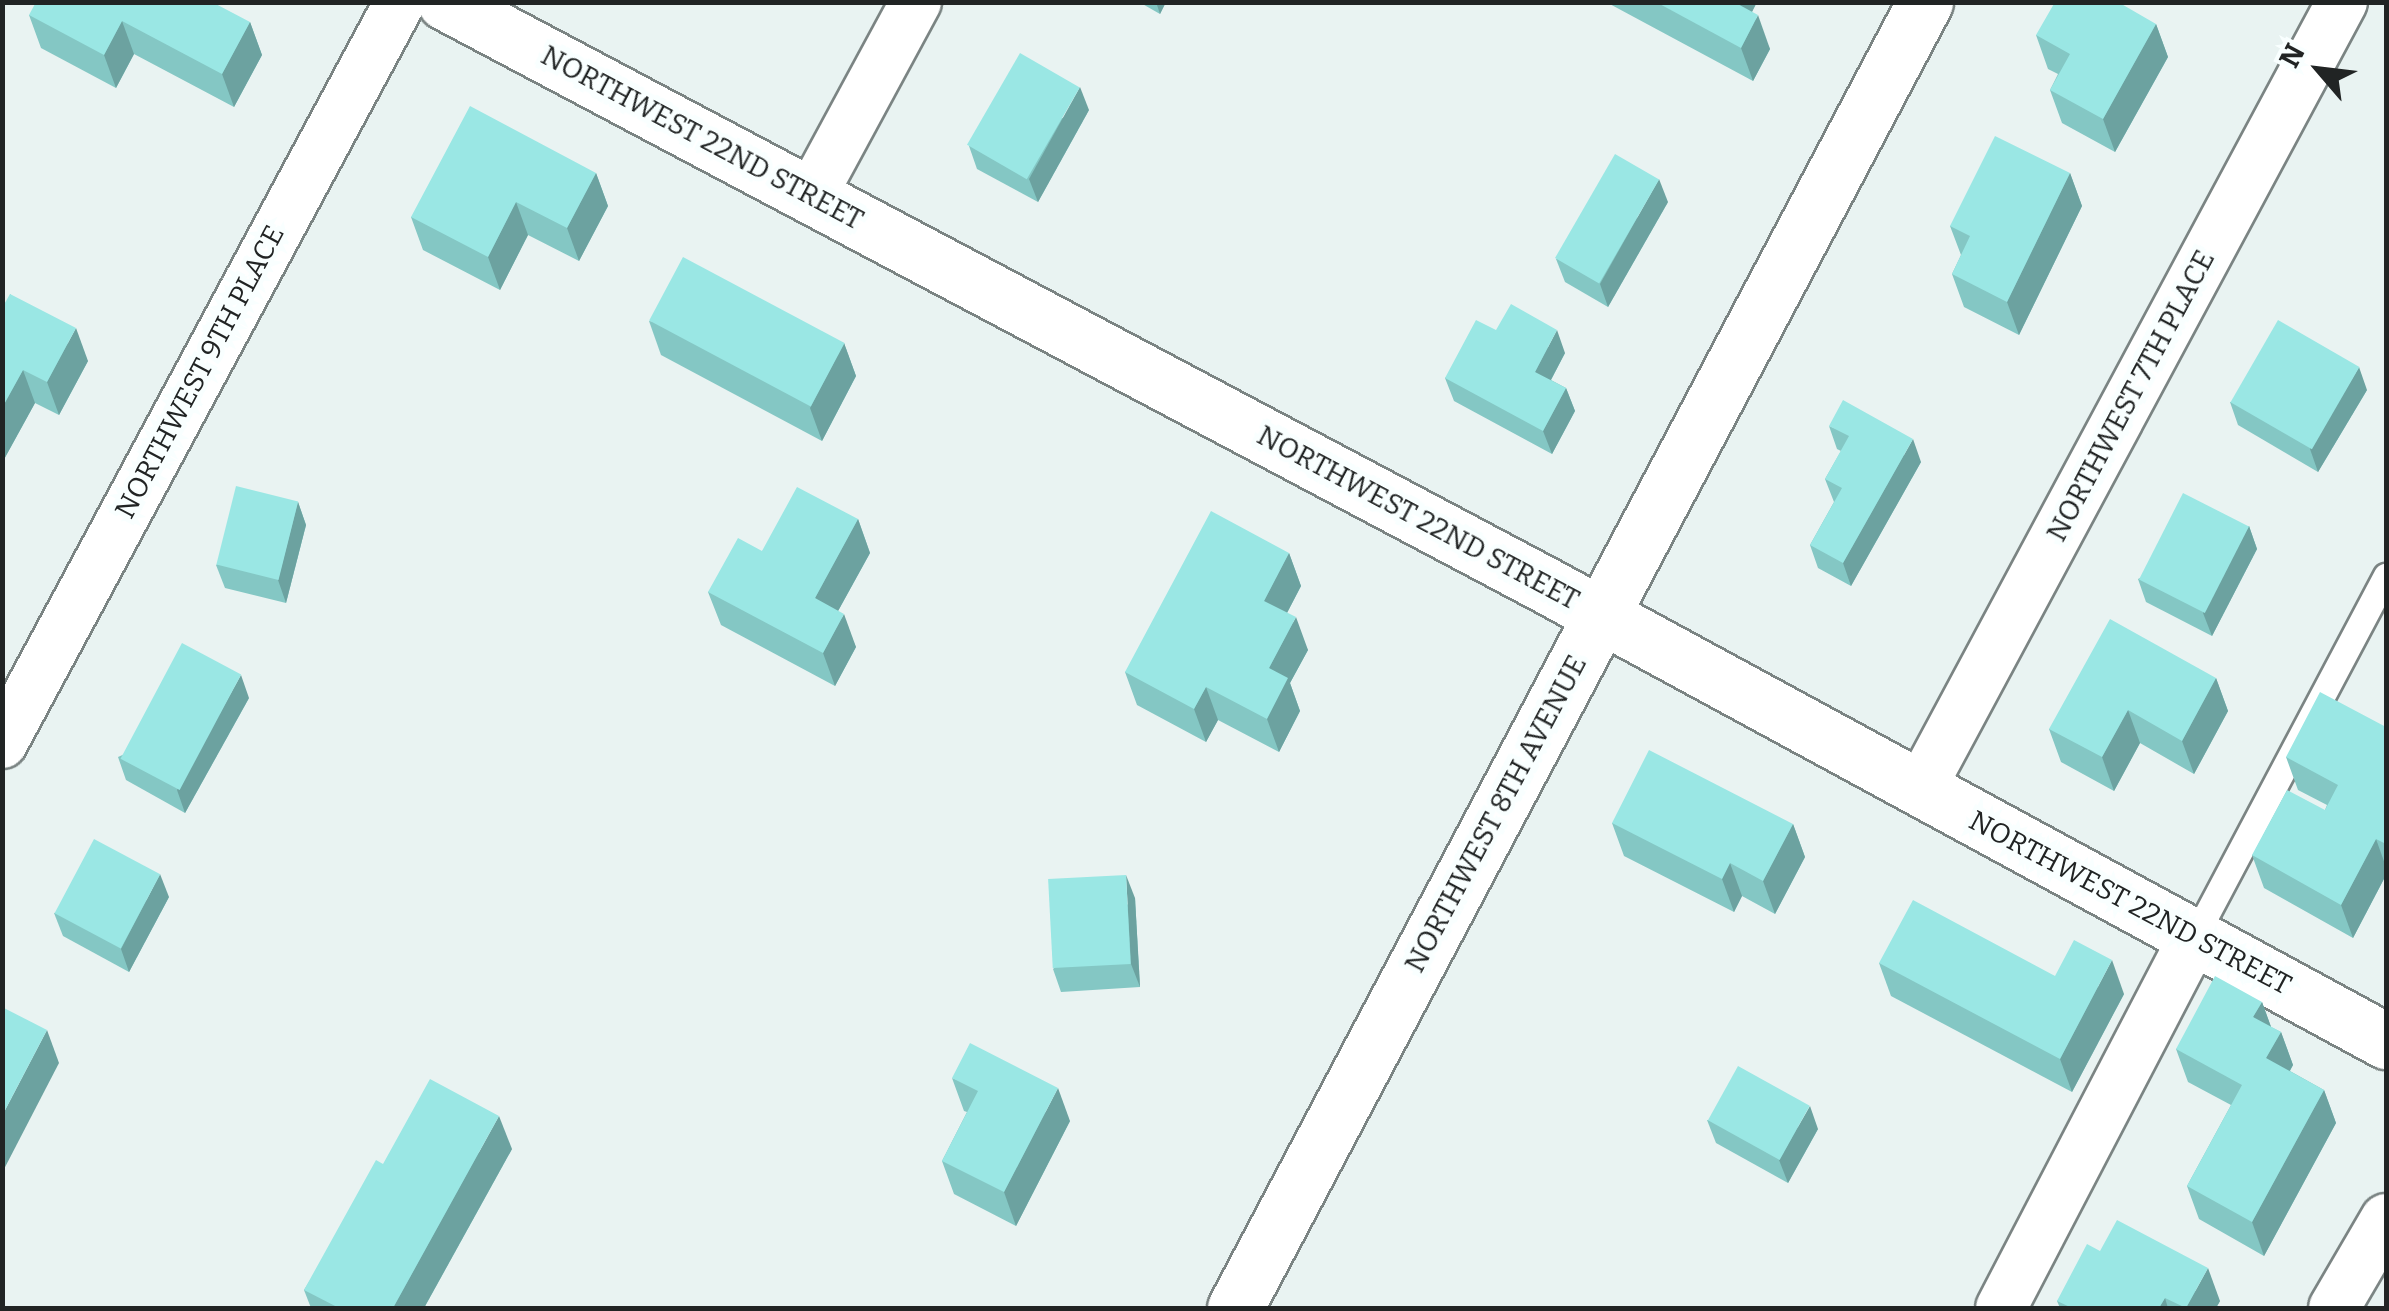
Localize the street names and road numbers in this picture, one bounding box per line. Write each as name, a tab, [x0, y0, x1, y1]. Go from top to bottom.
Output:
street label: NORTHWEST 22ND STREET	[535, 39, 869, 237]
street label: NORTHWEST 9TH PLACE	[108, 220, 292, 524]
street label: NORTHWEST 7TH PLACE	[2040, 245, 2222, 547]
street label: NORTHWEST 22ND STREET	[1251, 419, 1585, 617]
street label: NORTHWEST 8TH AVENUE	[1398, 650, 1594, 978]
street label: NORTHWEST 22ND STREET	[1963, 804, 2297, 1002]

